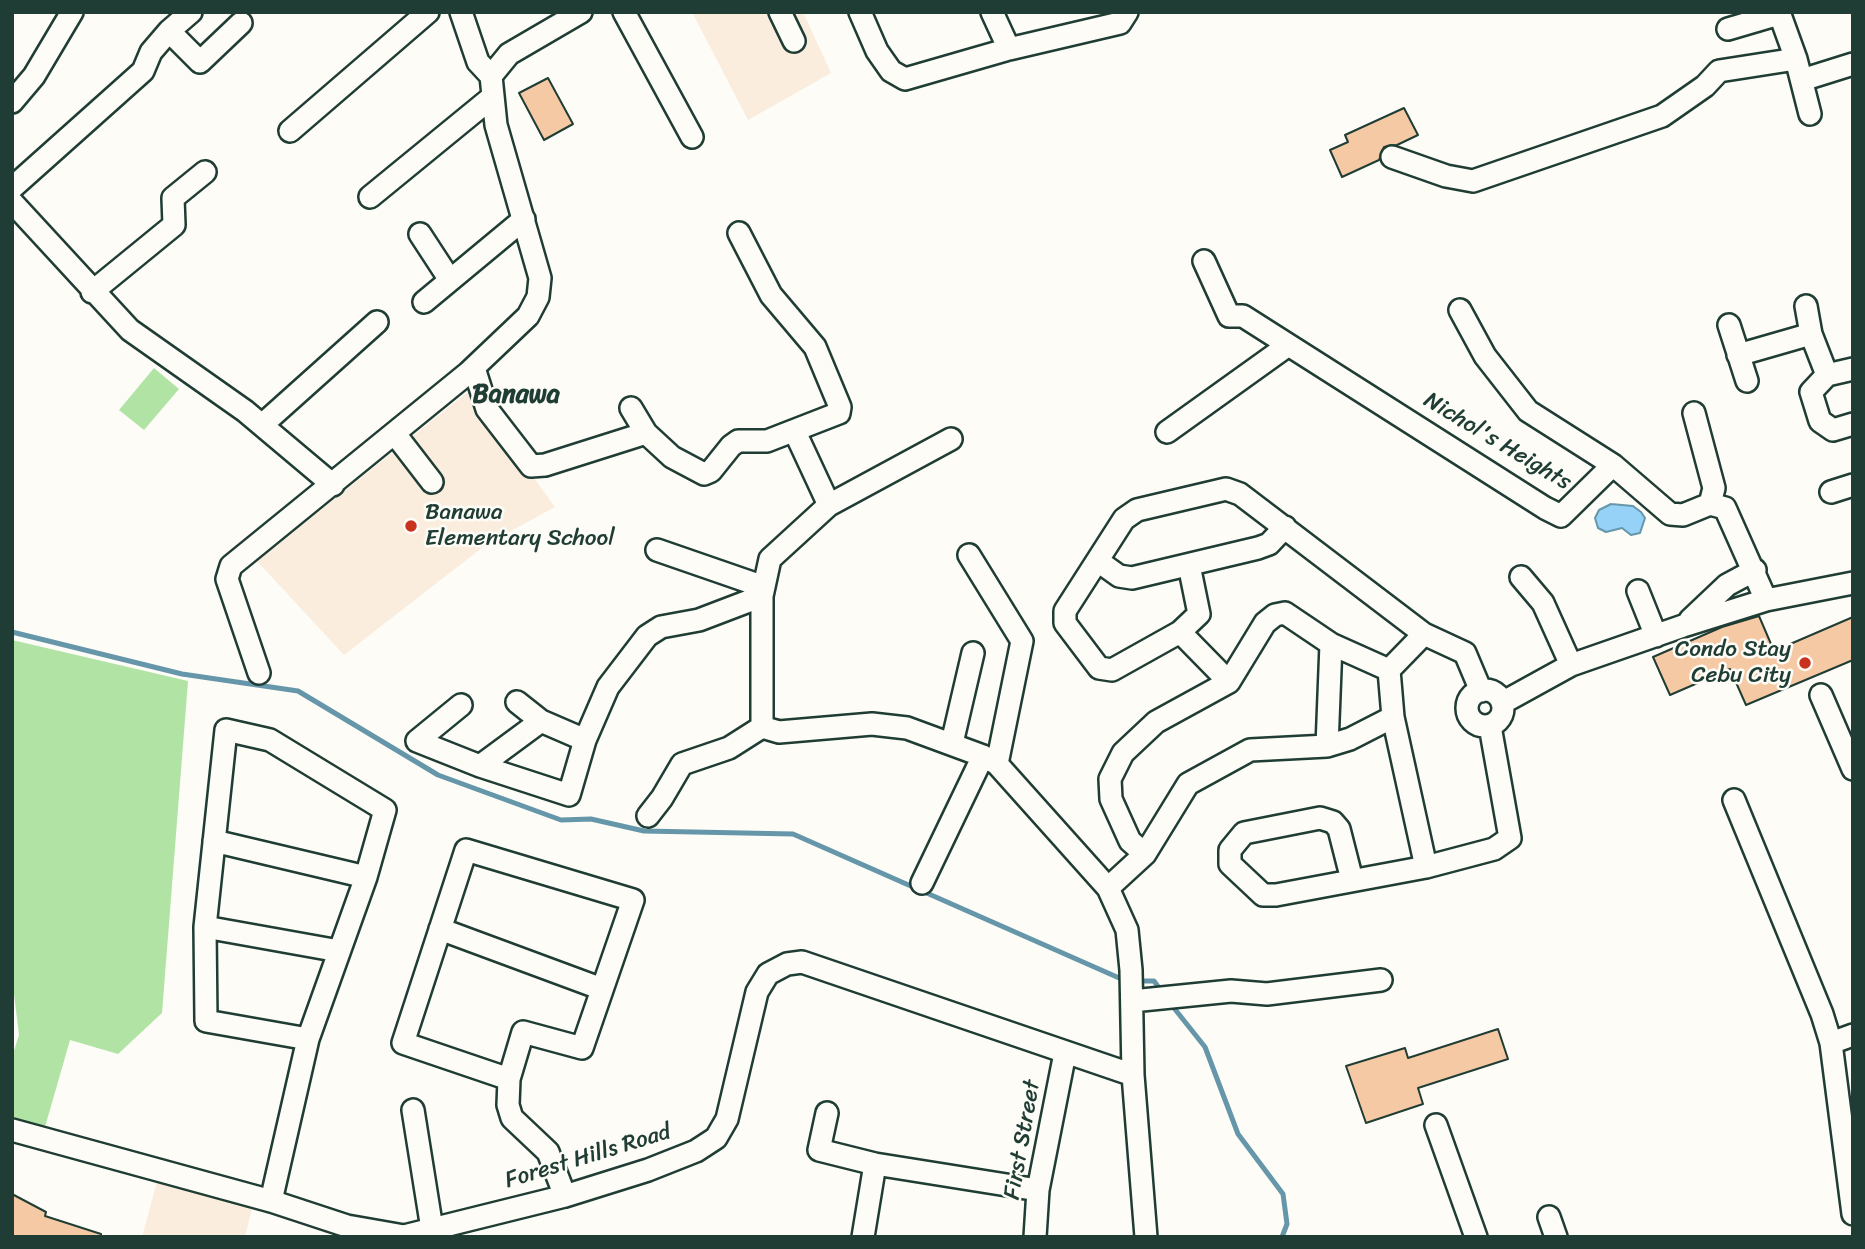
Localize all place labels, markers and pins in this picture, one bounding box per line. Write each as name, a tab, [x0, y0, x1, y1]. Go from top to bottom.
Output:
place label: Banawa Elementary School	[425, 499, 615, 553]
marker: Banawa Elementary School	[403, 518, 419, 534]
place label: Condo Stay Cebu City	[1675, 636, 1791, 690]
marker: Condo Stay Cebu City	[1797, 655, 1813, 671]

